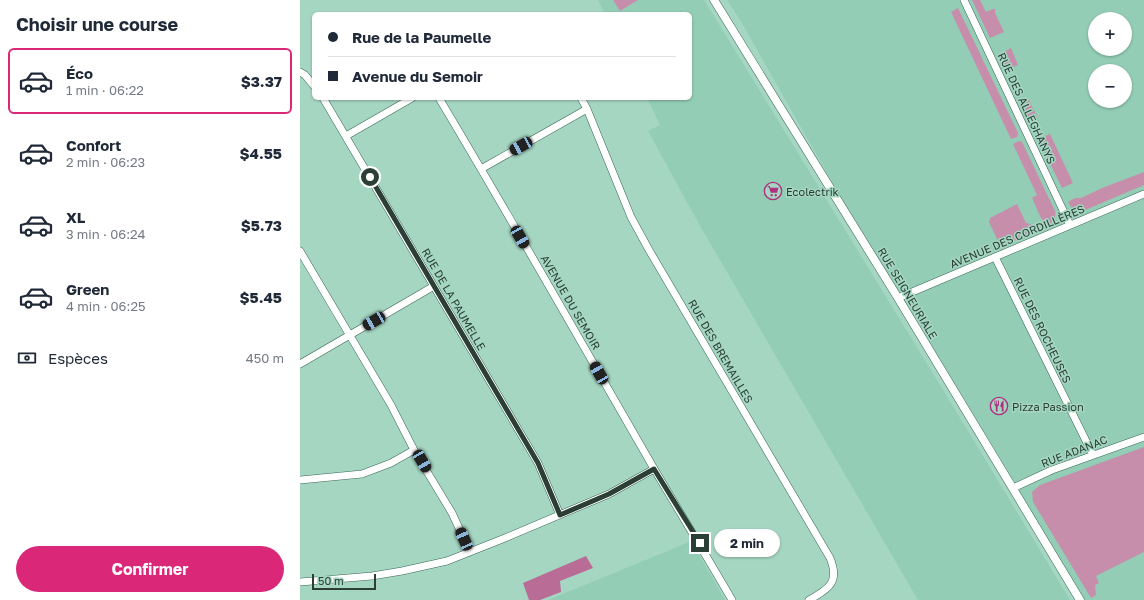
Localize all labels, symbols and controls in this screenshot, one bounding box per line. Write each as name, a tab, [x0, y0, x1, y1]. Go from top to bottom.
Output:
map controls	[1088, 12, 1132, 108]
button: +	[1088, 12, 1132, 56]
text: Choisir une course	[16, 13, 178, 35]
text: Rue de la Paumelle	[352, 28, 491, 46]
street label: RUE DES ALLEGHANYS	[995, 50, 1059, 166]
icon: car	[18, 63, 54, 99]
text: Éco	[66, 64, 93, 82]
button: −	[1088, 64, 1132, 108]
text: Avenue du Semoir	[352, 67, 483, 85]
text: $3.37	[241, 72, 282, 90]
text: 1 min · 06:22	[66, 82, 144, 98]
icon: car	[18, 135, 54, 171]
car	[508, 135, 534, 157]
text: Confort	[66, 136, 121, 154]
text: $4.55	[239, 144, 282, 162]
text: 2 min · 06:23	[66, 154, 145, 170]
route start	[361, 168, 379, 186]
supermarket icon: Ecolectrik	[763, 181, 783, 201]
place label: Ecolectrik	[786, 185, 839, 198]
street label: AVENUE DES CORDILLÈRES	[948, 202, 1086, 270]
icon: car	[18, 207, 54, 243]
text: XL	[66, 208, 85, 226]
text: $5.73	[241, 216, 282, 234]
car	[509, 224, 531, 250]
text: 3 min · 06:24	[66, 226, 146, 242]
street label: RUE SEIGNEURIALE	[876, 245, 941, 341]
street label: RUE DE LA PAUMELLE	[419, 246, 489, 353]
street label: AVENUE DU SEMOIR	[539, 252, 603, 352]
street label: RUE DES ROCHEUSES	[1012, 275, 1074, 385]
icon: car	[18, 279, 54, 315]
text: Green	[66, 280, 109, 298]
text: $5.45	[239, 288, 282, 306]
street label: RUE DES BREMAILLES	[686, 297, 756, 405]
text: 4 min · 06:25	[66, 298, 145, 314]
car	[361, 310, 387, 332]
icon: cash	[16, 347, 38, 369]
text: Espèces	[48, 349, 108, 367]
text: 450 m	[246, 350, 284, 366]
car	[588, 360, 610, 386]
restaurant icon: Pizza Passion	[989, 396, 1009, 416]
place label: Pizza Passion	[1012, 400, 1084, 413]
street label: RUE ADANAC	[1039, 432, 1109, 470]
car	[411, 448, 433, 474]
car	[454, 526, 474, 552]
callout: 2 min	[714, 529, 780, 557]
route end	[691, 534, 709, 552]
text: 2 min	[730, 535, 764, 551]
button: Confirmer	[16, 546, 284, 592]
scale bar	[312, 572, 376, 591]
text: 50 m	[318, 574, 344, 587]

